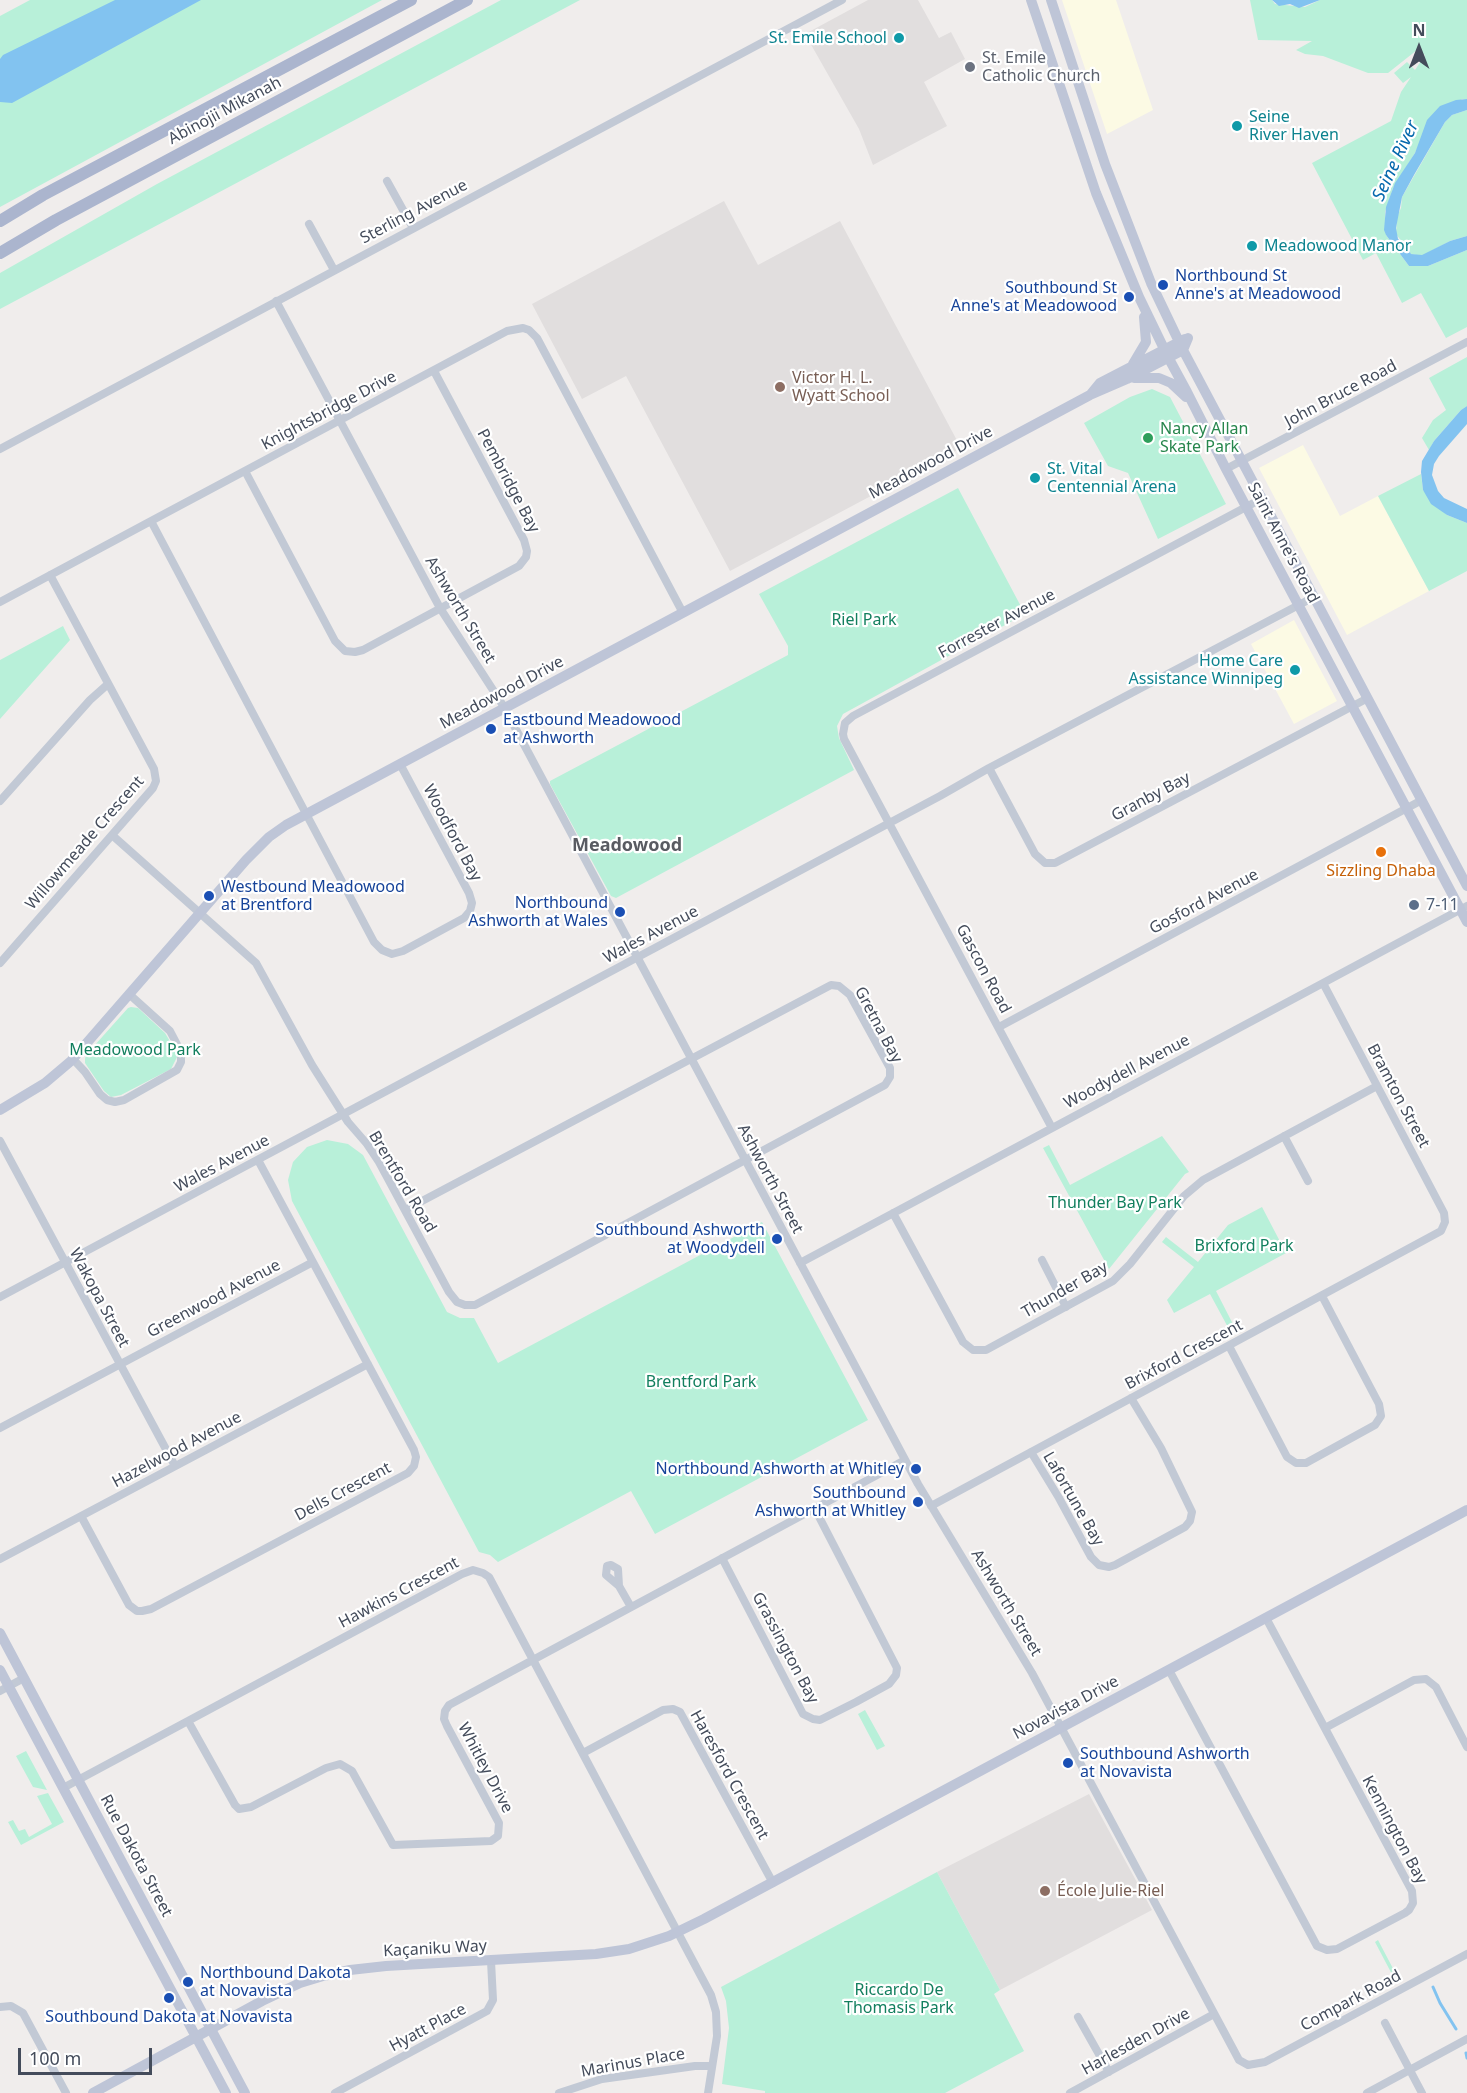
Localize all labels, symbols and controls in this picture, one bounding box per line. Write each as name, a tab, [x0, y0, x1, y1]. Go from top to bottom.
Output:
north arrow	[1389, 18, 1449, 78]
text: N	[1412, 19, 1426, 41]
place label: St. Emile School	[769, 28, 887, 48]
marker: St. Emile School	[892, 31, 906, 45]
place label: St. Emile Catholic Church	[982, 48, 1100, 86]
marker: St. Emile Catholic Church	[963, 60, 977, 74]
street label: Abinojii Mikanah	[165, 73, 285, 149]
place label: Seine River Haven	[1249, 107, 1339, 145]
water label: Seine River	[1368, 117, 1424, 205]
marker: Seine River Haven	[1230, 119, 1244, 133]
street label: Sterling Avenue	[357, 176, 471, 248]
place label: Meadowood Manor	[1264, 236, 1411, 256]
marker: Meadowood Manor	[1245, 239, 1259, 253]
place label: Northbound St Anne's at Meadowood	[1175, 266, 1341, 304]
place label: Southbound St Anne's at Meadowood	[951, 278, 1117, 316]
marker: Northbound St Anne's at Meadowood	[1156, 278, 1170, 292]
marker: Southbound St Anne's at Meadowood	[1122, 290, 1136, 304]
street label: John Bruce Road	[1282, 356, 1400, 432]
street label: Knightsbridge Drive	[258, 367, 400, 455]
place label: Victor H. L. Wyatt School	[792, 368, 890, 406]
marker: Victor H. L. Wyatt School	[773, 380, 787, 394]
place label: Nancy Allan Skate Park	[1160, 419, 1248, 457]
street label: Meadowood Drive	[866, 422, 996, 504]
street label: Pembridge Bay	[473, 426, 543, 536]
marker: Nancy Allan Skate Park	[1141, 431, 1155, 445]
place label: St. Vital Centennial Arena	[1047, 459, 1176, 497]
marker: St. Vital Centennial Arena	[1028, 471, 1042, 485]
street label: Saint Anne's Road	[1243, 479, 1323, 607]
street label: Ashworth Street	[421, 553, 499, 667]
street label: Forrester Avenue	[935, 585, 1059, 663]
park label: Riel Park	[831, 610, 897, 630]
place label: Home Care Assistance Winnipeg	[1129, 651, 1283, 689]
street label: Meadowood Drive	[437, 652, 567, 734]
marker: Home Care Assistance Winnipeg	[1288, 663, 1302, 677]
place label: Eastbound Meadowood at Ashworth	[503, 710, 681, 748]
marker: Eastbound Meadowood at Ashworth	[484, 722, 498, 736]
street label: Granby Bay	[1108, 768, 1194, 826]
street label: Willowmeade Crescent	[22, 772, 148, 914]
street label: Woodford Bay	[418, 781, 486, 885]
district label: Meadowood	[572, 835, 682, 857]
marker: Sizzling Dhaba	[1374, 845, 1388, 859]
place label: Sizzling Dhaba	[1326, 861, 1436, 881]
street label: Gosford Avenue	[1146, 865, 1262, 939]
place label: Westbound Meadowood at Brentford	[221, 877, 405, 915]
marker: Westbound Meadowood at Brentford	[202, 889, 216, 903]
place label: Northbound Ashworth at Wales	[468, 893, 608, 931]
place label: 7-11	[1426, 895, 1459, 915]
marker: 7-11	[1407, 898, 1421, 912]
street label: Wales Avenue	[600, 902, 702, 968]
marker: Northbound Ashworth at Wales	[613, 905, 627, 919]
street label: Gascon Road	[951, 921, 1015, 1017]
street label: Gretna Bay	[850, 984, 906, 1066]
street label: Woodydell Avenue	[1061, 1031, 1193, 1113]
park label: Meadowood Park	[69, 1040, 201, 1060]
street label: Bramton Street	[1363, 1041, 1433, 1151]
street label: Ashworth Street	[733, 1121, 807, 1237]
street label: Brentford Road	[364, 1128, 440, 1236]
street label: Wales Avenue	[171, 1131, 273, 1197]
park label: Thunder Bay Park	[1048, 1193, 1182, 1213]
place label: Southbound Ashworth at Woodydell	[595, 1220, 765, 1258]
marker: Southbound Ashworth at Woodydell	[770, 1232, 784, 1246]
park label: Brixford Park	[1195, 1236, 1293, 1256]
street label: Wakopa Street	[65, 1245, 133, 1351]
street label: Greenwood Avenue	[144, 1256, 284, 1342]
street label: Thunder Bay	[1019, 1258, 1111, 1322]
street label: Brixford Crescent	[1122, 1316, 1246, 1394]
park label: Brentford Park	[646, 1372, 756, 1392]
street label: Hazelwood Avenue	[109, 1408, 245, 1492]
street label: Lafortune Bay	[1038, 1449, 1108, 1549]
street label: Dells Crescent	[292, 1459, 394, 1525]
place label: Northbound Ashworth at Whitley	[656, 1459, 904, 1479]
marker: Northbound Ashworth at Whitley	[909, 1462, 923, 1476]
place label: Southbound Ashworth at Whitley	[755, 1483, 906, 1521]
marker: Southbound Ashworth at Whitley	[911, 1495, 925, 1509]
street label: Ashworth Street	[967, 1546, 1045, 1660]
street label: Hawkins Crescent	[336, 1553, 462, 1633]
street label: Grassington Bay	[748, 1589, 822, 1707]
street label: Novavista Drive	[1010, 1672, 1122, 1744]
street label: Haresford Crescent	[686, 1707, 772, 1843]
street label: Whitley Drive	[453, 1720, 517, 1816]
place label: Southbound Ashworth at Novavista	[1080, 1744, 1250, 1782]
marker: Southbound Ashworth at Novavista	[1061, 1756, 1075, 1770]
street label: Kennington Bay	[1357, 1773, 1431, 1887]
street label: Rue Dakota Street	[96, 1792, 176, 1920]
place label: École Julie-Riel	[1057, 1881, 1164, 1901]
marker: École Julie-Riel	[1038, 1884, 1052, 1898]
street label: Kaçaniku Way	[383, 1937, 487, 1961]
place label: Northbound Dakota at Novavista	[200, 1963, 351, 2001]
street label: Compark Road	[1297, 1966, 1405, 2036]
marker: Northbound Dakota at Novavista	[181, 1975, 195, 1989]
park label: Riccardo De Thomasis Park	[844, 1980, 954, 2018]
marker: Southbound Dakota at Novavista	[162, 1991, 176, 2005]
street label: Hyatt Place	[386, 2000, 470, 2056]
street label: Harlesden Drive	[1079, 2004, 1193, 2080]
place label: Southbound Dakota at Novavista	[45, 2007, 293, 2027]
scale bar	[21, 2036, 154, 2074]
street label: Marinus Place	[579, 2044, 687, 2082]
text: 100 m	[29, 2046, 81, 2070]

